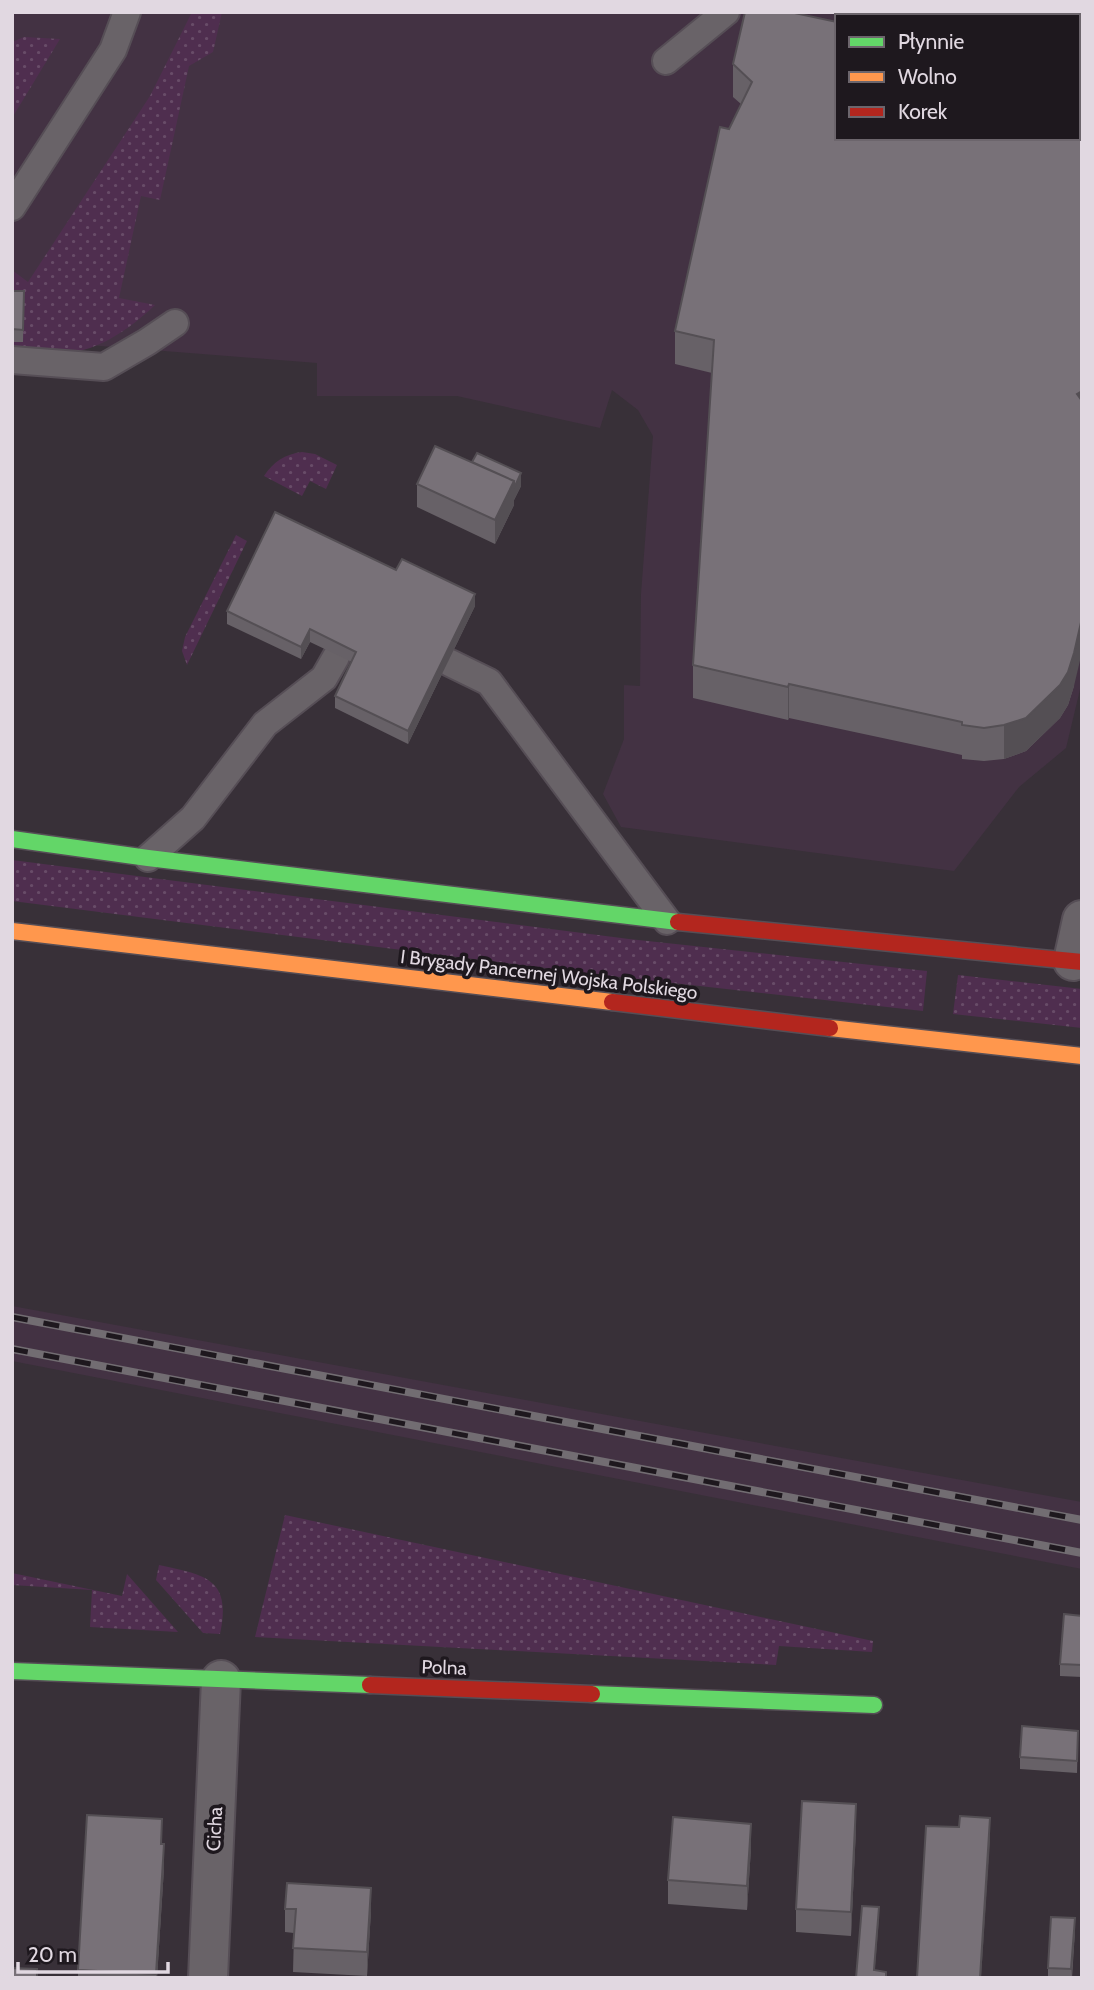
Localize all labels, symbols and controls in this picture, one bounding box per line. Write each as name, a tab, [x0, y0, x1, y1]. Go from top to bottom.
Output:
legend	[835, 14, 1080, 140]
text: Płynnie	[898, 29, 965, 54]
text: Wolno	[898, 64, 957, 89]
text: Korek	[898, 99, 948, 124]
street label: I Brygady Pancernej Wojska Polskiego	[399, 945, 699, 1004]
street label: Polna	[421, 1655, 467, 1680]
street label: Cicha	[202, 1806, 227, 1852]
scale bar	[18, 1930, 168, 1974]
text: 20 m	[28, 1942, 77, 1967]

